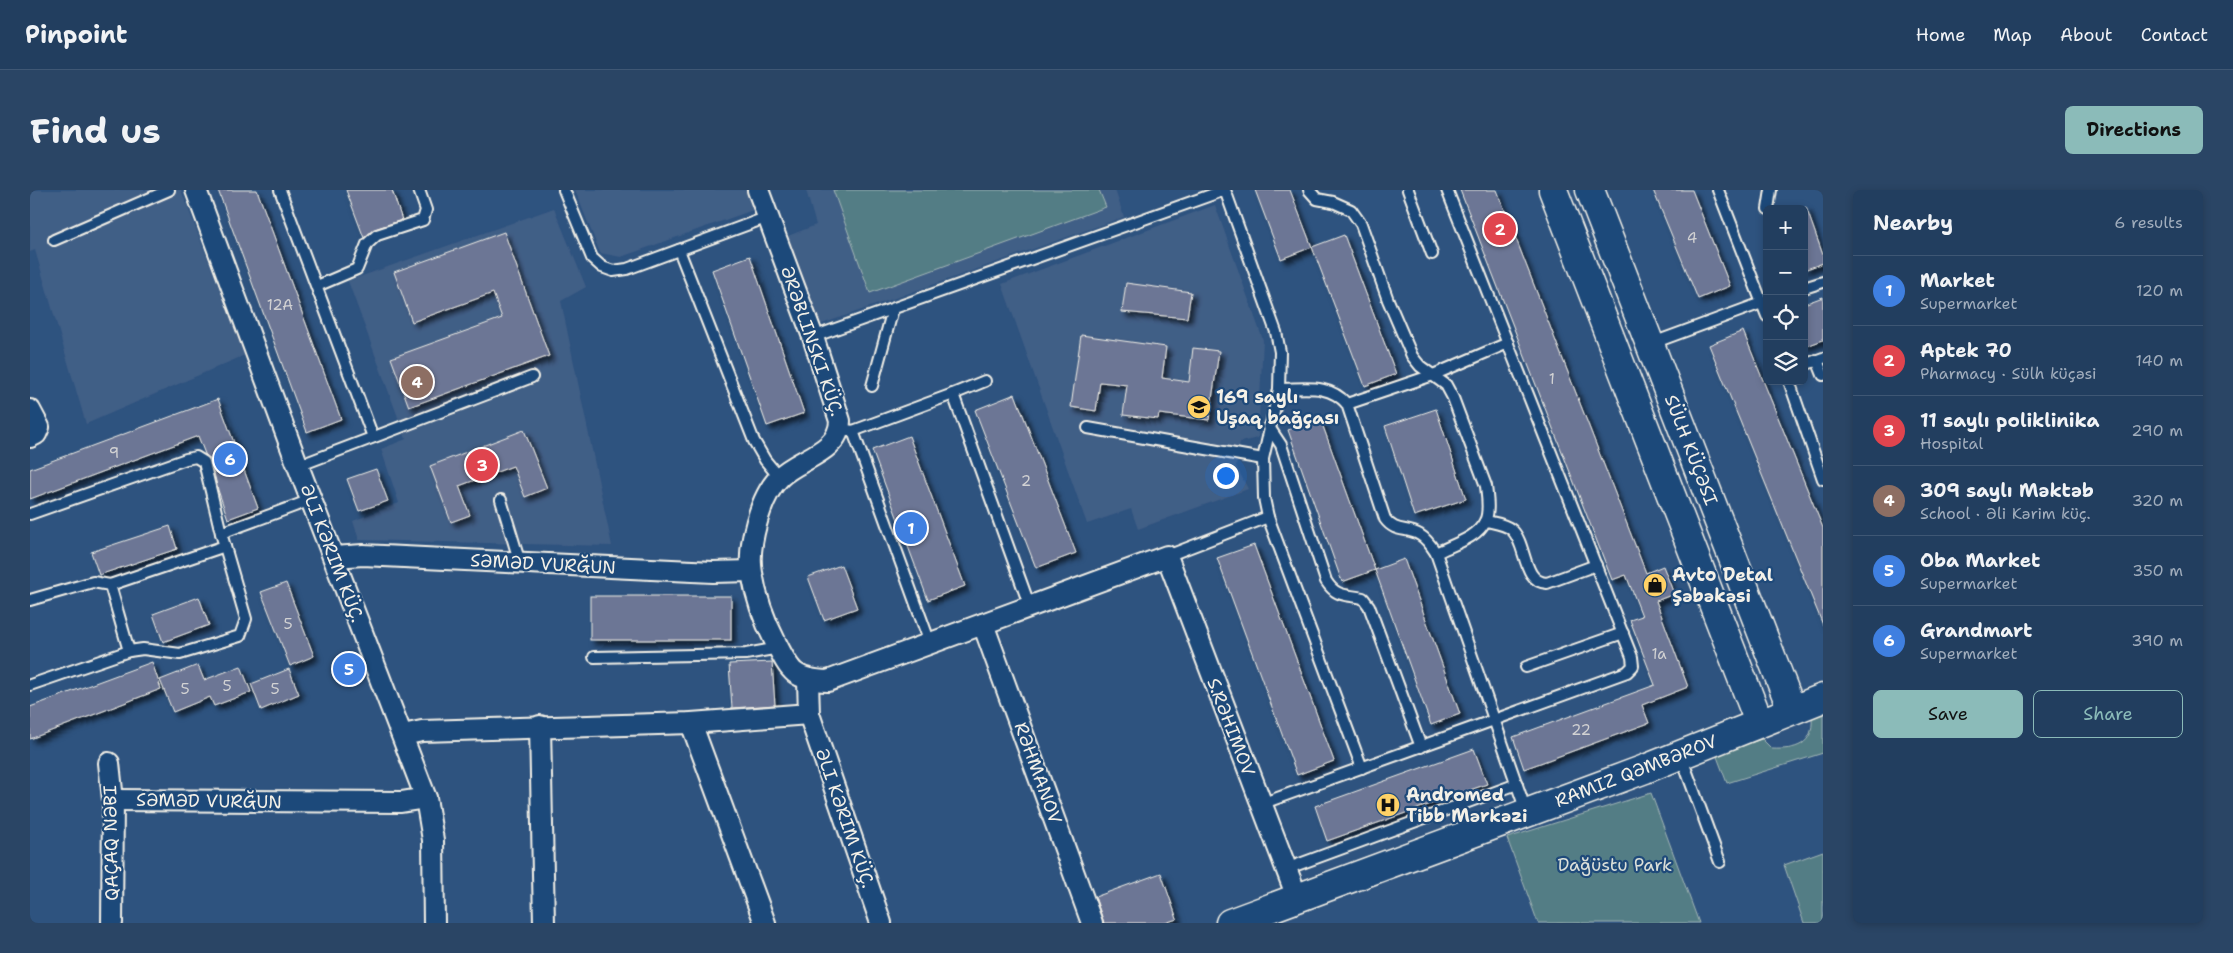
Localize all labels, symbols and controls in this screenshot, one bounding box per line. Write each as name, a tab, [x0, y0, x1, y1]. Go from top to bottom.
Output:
text: Pinpoint	[25, 19, 127, 51]
text: Home	[1916, 23, 1965, 47]
text: Map	[1993, 23, 2032, 47]
text: About	[2060, 23, 2113, 47]
text: Contact	[2141, 23, 2208, 47]
button: Directions	[2065, 106, 2203, 154]
text: Find us	[30, 107, 161, 154]
map controls	[1763, 205, 1808, 385]
button: +	[1763, 205, 1808, 250]
text: Nearby	[1873, 209, 1953, 237]
pin: 2	[1484, 210, 1516, 248]
text: 6 results	[2114, 212, 2183, 233]
house number: 4	[1687, 228, 1697, 248]
button: −	[1763, 250, 1808, 295]
street label: ƏRƏBLINSKI KÜÇ.	[775, 263, 849, 419]
text: Market	[1920, 268, 1995, 293]
text: 1	[1885, 280, 1893, 301]
text: 120 m	[2136, 280, 2183, 301]
text: Supermarket	[1920, 293, 2017, 314]
house number: 12A	[267, 295, 293, 315]
button: locate	[1763, 295, 1808, 340]
text: Aptek 70	[1920, 338, 2012, 363]
button: layers	[1763, 340, 1808, 385]
text: 2	[1883, 350, 1895, 371]
text: 140 m	[2136, 350, 2183, 371]
pin: 4	[401, 363, 433, 401]
text: Pharmacy · Sülh küçəsi	[1920, 363, 2097, 384]
house number: 1	[1549, 369, 1555, 389]
place label: 169 saylı Uşaq bağçası	[1216, 385, 1339, 430]
street label: SÜLH KÜÇƏSI	[1659, 391, 1723, 509]
school or university icon: 169 saylı Uşaq bağçası	[1186, 394, 1212, 420]
text: 11 saylı poliklinika	[1920, 408, 2100, 433]
text: 3	[1883, 420, 1895, 441]
text: 290 m	[2131, 420, 2183, 441]
text: Hospital	[1920, 433, 1983, 454]
pin: 6	[214, 440, 246, 478]
house number: 9	[109, 443, 119, 463]
pin: 3	[466, 446, 498, 484]
your location	[1213, 463, 1239, 489]
house number: 2	[1021, 471, 1031, 491]
text: 309 saylı Məktəb	[1920, 478, 2094, 503]
street label: ƏLI KƏRIM KÜÇ.	[295, 480, 369, 626]
text: 4	[1883, 490, 1895, 511]
text: 320 m	[2132, 490, 2183, 511]
text: School · Əli Kərim küç.	[1920, 503, 2091, 524]
pin: 1	[895, 509, 927, 547]
street label: SƏMƏD VURĞUN	[470, 548, 616, 580]
text: Oba Market	[1920, 548, 2040, 573]
text: 5	[1884, 560, 1894, 581]
text: 350 m	[2132, 560, 2183, 581]
place label: Avto Detal Şəbəkəsi	[1672, 563, 1773, 608]
shop icon: Avto Detal Şəbəkəsi	[1642, 572, 1668, 598]
text: Supermarket	[1920, 573, 2017, 594]
house number: 5	[283, 614, 293, 634]
text: Grandmart	[1920, 618, 2032, 643]
text: 6	[1883, 630, 1895, 651]
text: 390 m	[2131, 630, 2183, 651]
text: Supermarket	[1920, 643, 2017, 664]
house number: 1a	[1651, 644, 1667, 664]
pin: 5	[333, 650, 365, 688]
street label: S.RƏHIMOV	[1201, 675, 1261, 779]
house number: 5	[222, 676, 232, 696]
house number: 5	[180, 679, 190, 699]
house number: 5	[270, 679, 280, 699]
button: Save	[1873, 690, 2023, 738]
button: Share	[2033, 690, 2183, 738]
street label: RƏHMANOV	[1009, 719, 1067, 827]
house number: 22	[1571, 720, 1591, 740]
street label: RAMIZ QƏMBƏROV	[1551, 729, 1721, 813]
street label: ƏLI KƏRIM KÜÇ.	[810, 745, 880, 891]
place label: Andromed Tibb Mərkəzi	[1406, 783, 1527, 828]
street label: QAÇAQ NƏBI	[98, 785, 124, 901]
street label: SƏMƏD VURĞUN	[136, 788, 282, 814]
hospital icon: Andromed Tibb Mərkəzi	[1375, 792, 1401, 818]
park label: Dağüstu Park	[1558, 853, 1672, 877]

